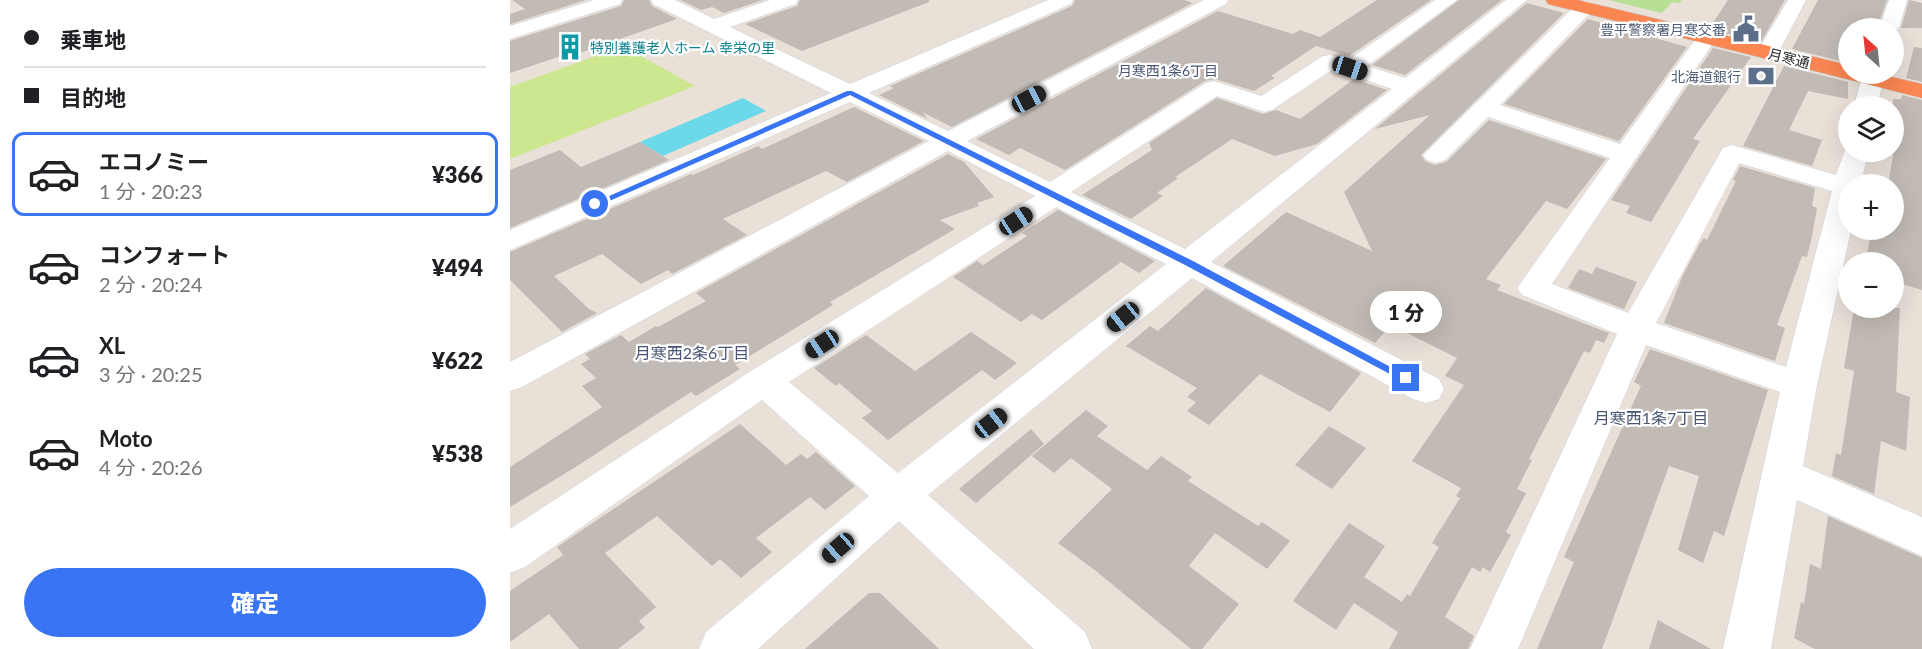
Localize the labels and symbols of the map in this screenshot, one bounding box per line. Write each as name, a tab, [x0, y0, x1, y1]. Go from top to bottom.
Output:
public building icon: 豊平警察署月寒交番	[1731, 14, 1761, 44]
north arrow	[1838, 18, 1904, 84]
place label: 豊平警察署月寒交番	[1600, 21, 1726, 38]
building icon: 特別養護老人ホーム 幸栄の里	[555, 32, 585, 62]
place label: 特別養護老人ホーム 幸栄の里	[590, 39, 775, 56]
street label: 月寒通	[1767, 45, 1811, 71]
car	[1330, 54, 1370, 82]
bank icon: 北海道銀行	[1746, 61, 1776, 91]
district label: 月寒西1条6丁目	[1118, 62, 1218, 79]
place label: 北海道銀行	[1671, 68, 1741, 85]
car	[1009, 83, 1049, 115]
route start	[581, 190, 608, 217]
car	[996, 204, 1036, 238]
callout: 1 分	[1370, 291, 1442, 333]
car	[1103, 299, 1143, 335]
car	[802, 327, 842, 361]
district label: 月寒西2条6丁目	[635, 343, 749, 362]
route end	[1392, 364, 1419, 391]
car	[971, 405, 1011, 441]
district label: 月寒西1条7丁目	[1594, 408, 1708, 427]
car	[819, 529, 857, 567]

